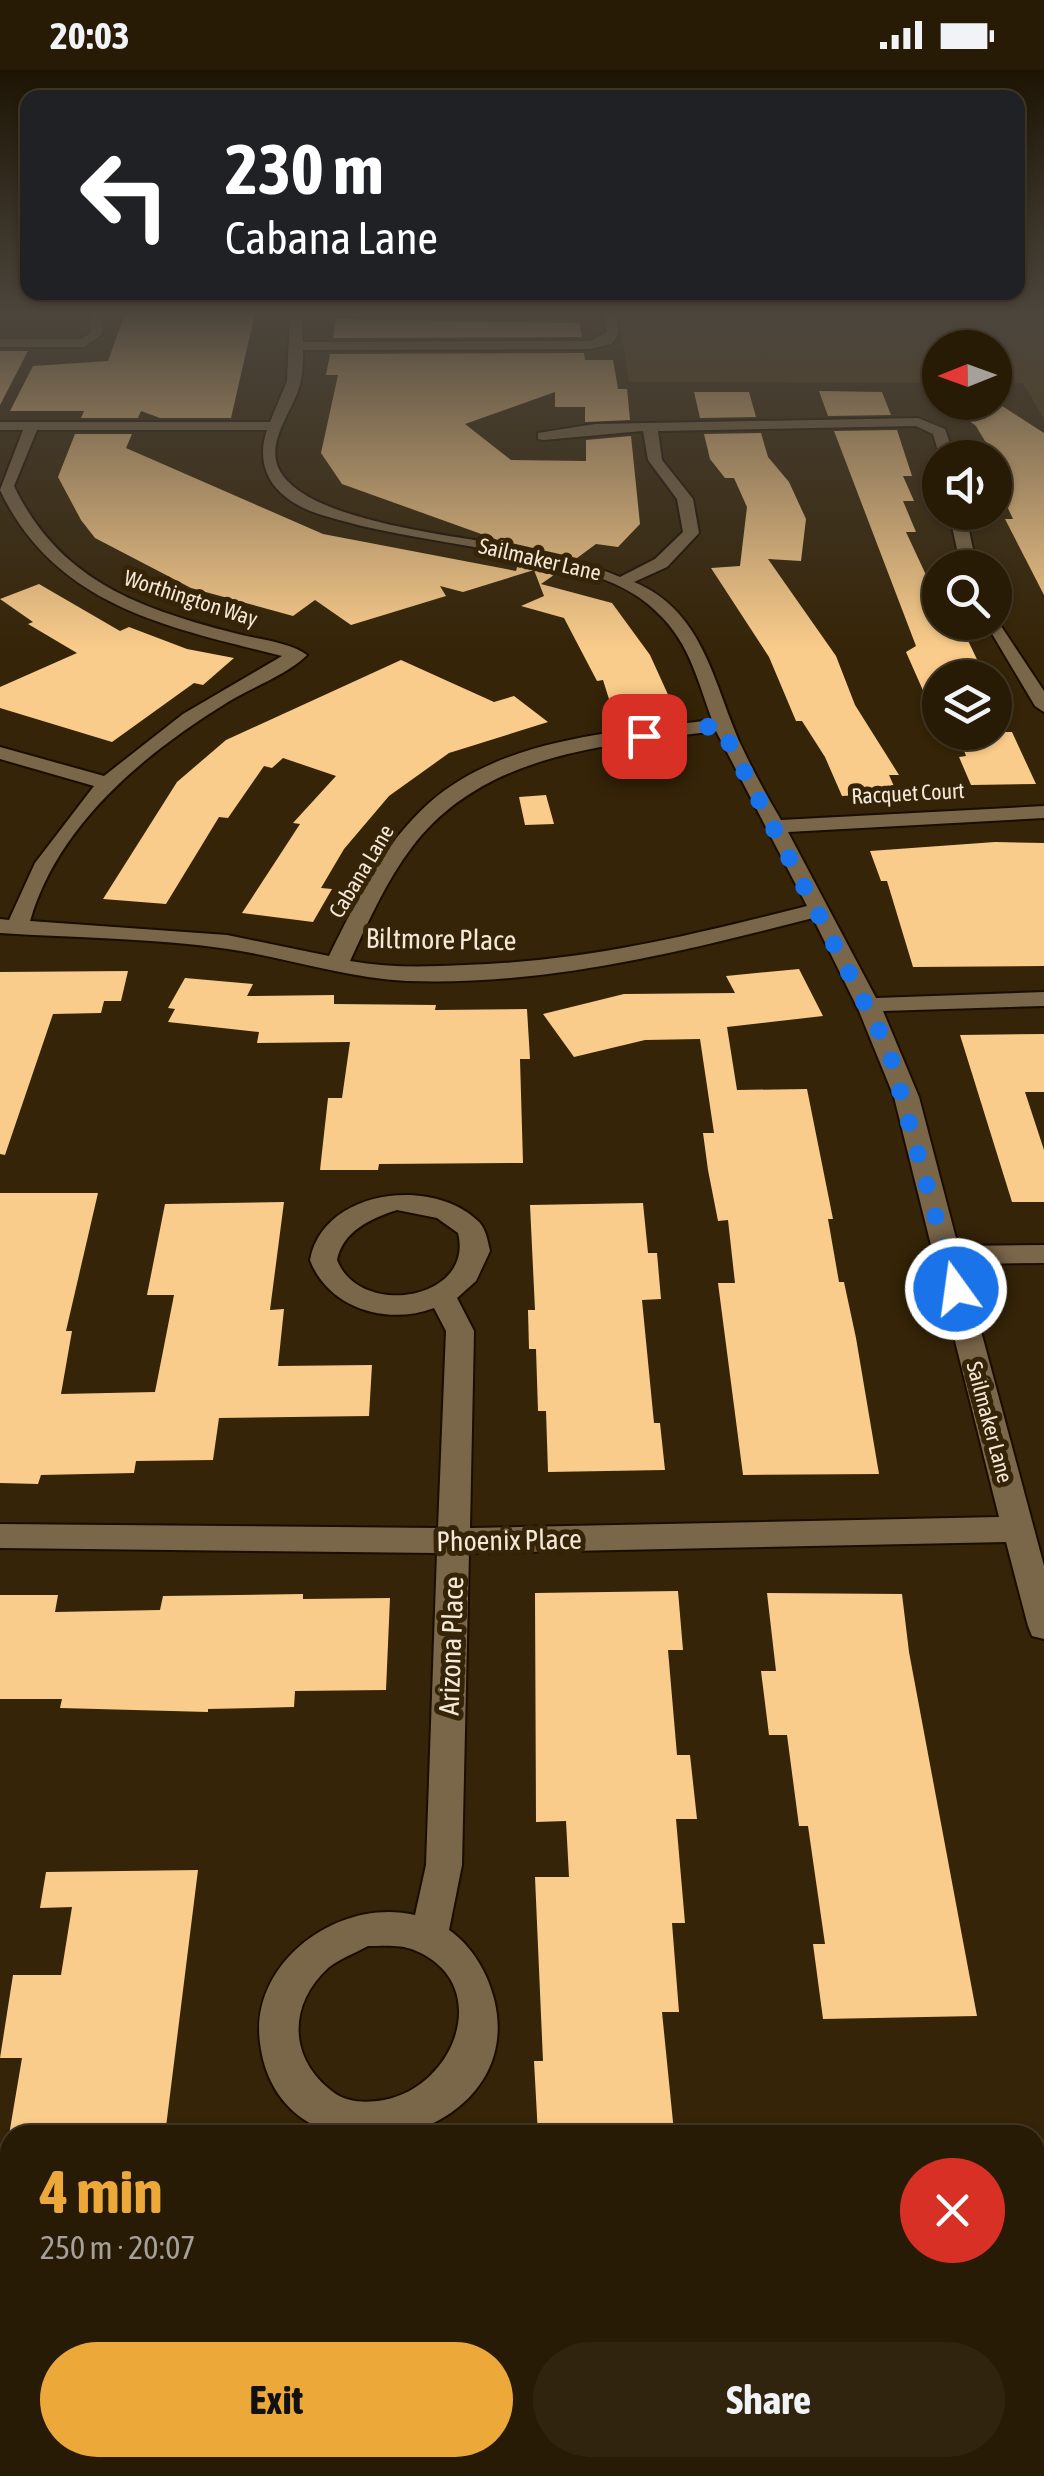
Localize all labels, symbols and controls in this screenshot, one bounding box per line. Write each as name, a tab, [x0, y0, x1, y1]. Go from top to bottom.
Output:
text: 20:03	[50, 14, 130, 57]
text: 230 m	[225, 129, 384, 209]
icon: left	[60, 130, 190, 260]
text: Cabana Lane	[225, 212, 438, 264]
north arrow	[922, 330, 1012, 420]
map controls	[922, 330, 1012, 750]
button: sound	[922, 440, 1012, 530]
street label: Sailmaker Lane	[476, 532, 604, 586]
button: search	[922, 550, 1012, 640]
street label: Worthington Way	[121, 564, 261, 632]
button: layers	[922, 660, 1012, 750]
pin	[602, 694, 687, 779]
icon: arrive	[617, 709, 672, 764]
street label: Racquet Court	[851, 777, 965, 809]
street label: Cabana Lane	[323, 820, 399, 922]
street label: Biltmore Place	[365, 922, 517, 956]
position arrow	[904, 1237, 1008, 1341]
street label: Sailmaker Lane	[961, 1358, 1019, 1486]
street label: Phoenix Place	[436, 1523, 582, 1557]
street label: Arizona Place	[433, 1576, 469, 1716]
text: 4 min	[40, 2157, 163, 2226]
button: close	[900, 2158, 1005, 2263]
text: 250 m · 20:07	[40, 2229, 195, 2266]
button: Exit	[40, 2342, 513, 2457]
button: Share	[533, 2342, 1005, 2457]

